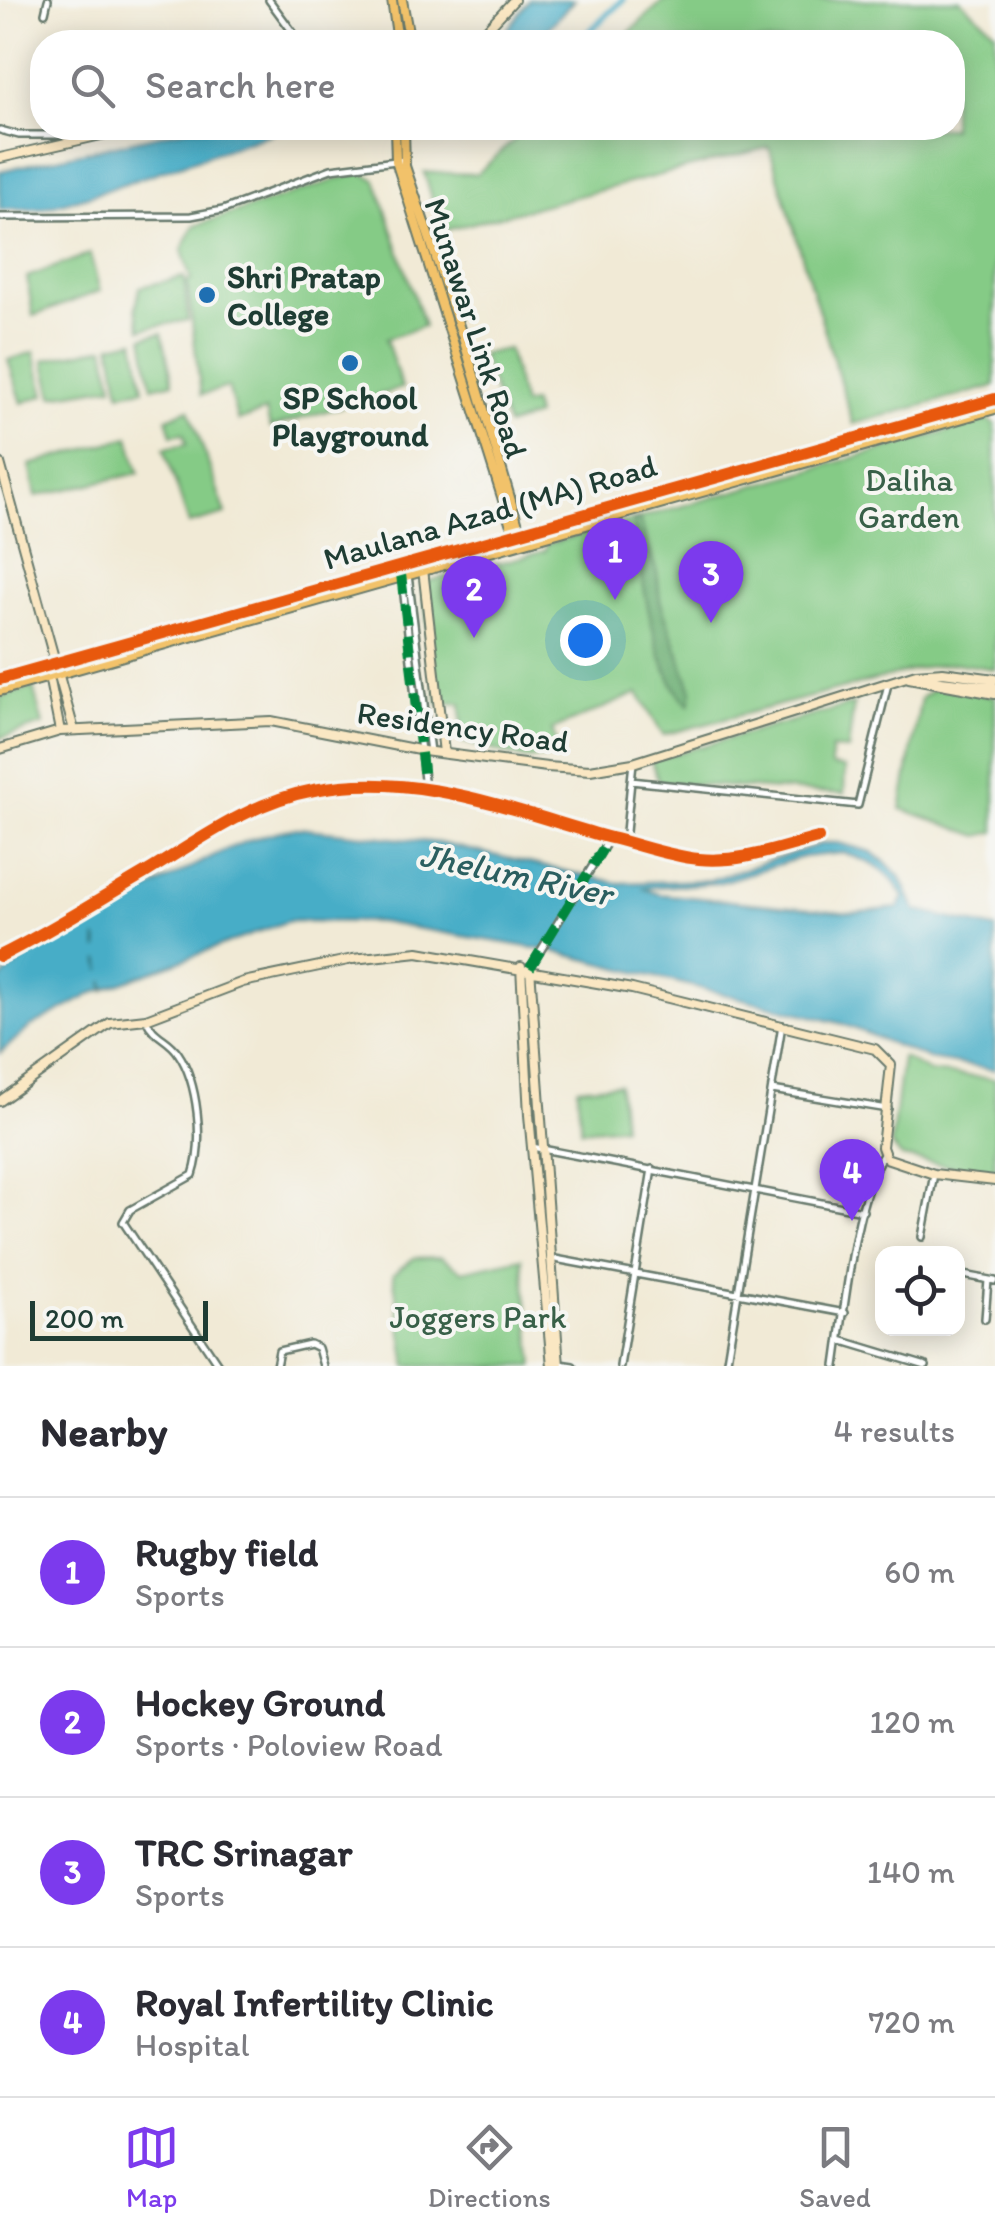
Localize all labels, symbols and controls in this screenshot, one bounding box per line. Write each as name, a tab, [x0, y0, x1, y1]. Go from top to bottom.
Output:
search box	[30, 30, 965, 140]
icon: search	[65, 58, 120, 113]
text: Search here	[145, 62, 336, 108]
street label: Munawar Link Road	[416, 193, 536, 463]
place label: Shri Pratap College	[227, 258, 381, 333]
marker: Shri Pratap College	[196, 284, 218, 306]
marker: SP School Playground	[339, 352, 361, 374]
place label: SP School Playground	[272, 379, 429, 454]
street label: Maulana Azad (MA) Road	[319, 446, 661, 578]
park label: Daliha Garden	[858, 461, 960, 536]
pin: 1	[582, 518, 648, 600]
pin: 3	[678, 540, 744, 623]
pin: 2	[442, 556, 506, 638]
your location	[560, 615, 611, 666]
street label: Residency Road	[355, 693, 571, 761]
water label: Jhelum River	[416, 833, 620, 916]
pin: 4	[820, 1138, 884, 1221]
map controls	[875, 1246, 965, 1336]
button: locate	[875, 1246, 965, 1336]
scale bar	[30, 1296, 208, 1340]
park label: Joggers Park	[390, 1298, 567, 1336]
text: 200 m	[45, 1301, 124, 1335]
text: Nearby	[40, 1406, 167, 1457]
text: 4 results	[834, 1412, 955, 1450]
text: Rugby field	[135, 1530, 318, 1576]
text: 1	[65, 1553, 80, 1591]
text: 60 m	[884, 1553, 955, 1591]
text: Sports	[135, 1576, 225, 1614]
text: Hockey Ground	[135, 1680, 385, 1726]
text: 2	[64, 1703, 81, 1741]
text: 120 m	[869, 1703, 955, 1741]
text: Sports · Poloview Road	[135, 1726, 443, 1764]
text: TRC Srinagar	[135, 1830, 352, 1876]
text: 3	[64, 1853, 81, 1891]
text: 140 m	[867, 1853, 955, 1891]
text: Sports	[135, 1876, 225, 1914]
text: Royal Infertility Clinic	[135, 1980, 494, 2026]
text: 4	[63, 2003, 82, 2041]
text: 720 m	[868, 2003, 955, 2041]
text: Hospital	[135, 2026, 249, 2064]
tab: Map	[124, 2120, 179, 2214]
tab: Directions	[428, 2120, 551, 2214]
tab: Saved	[799, 2120, 871, 2214]

